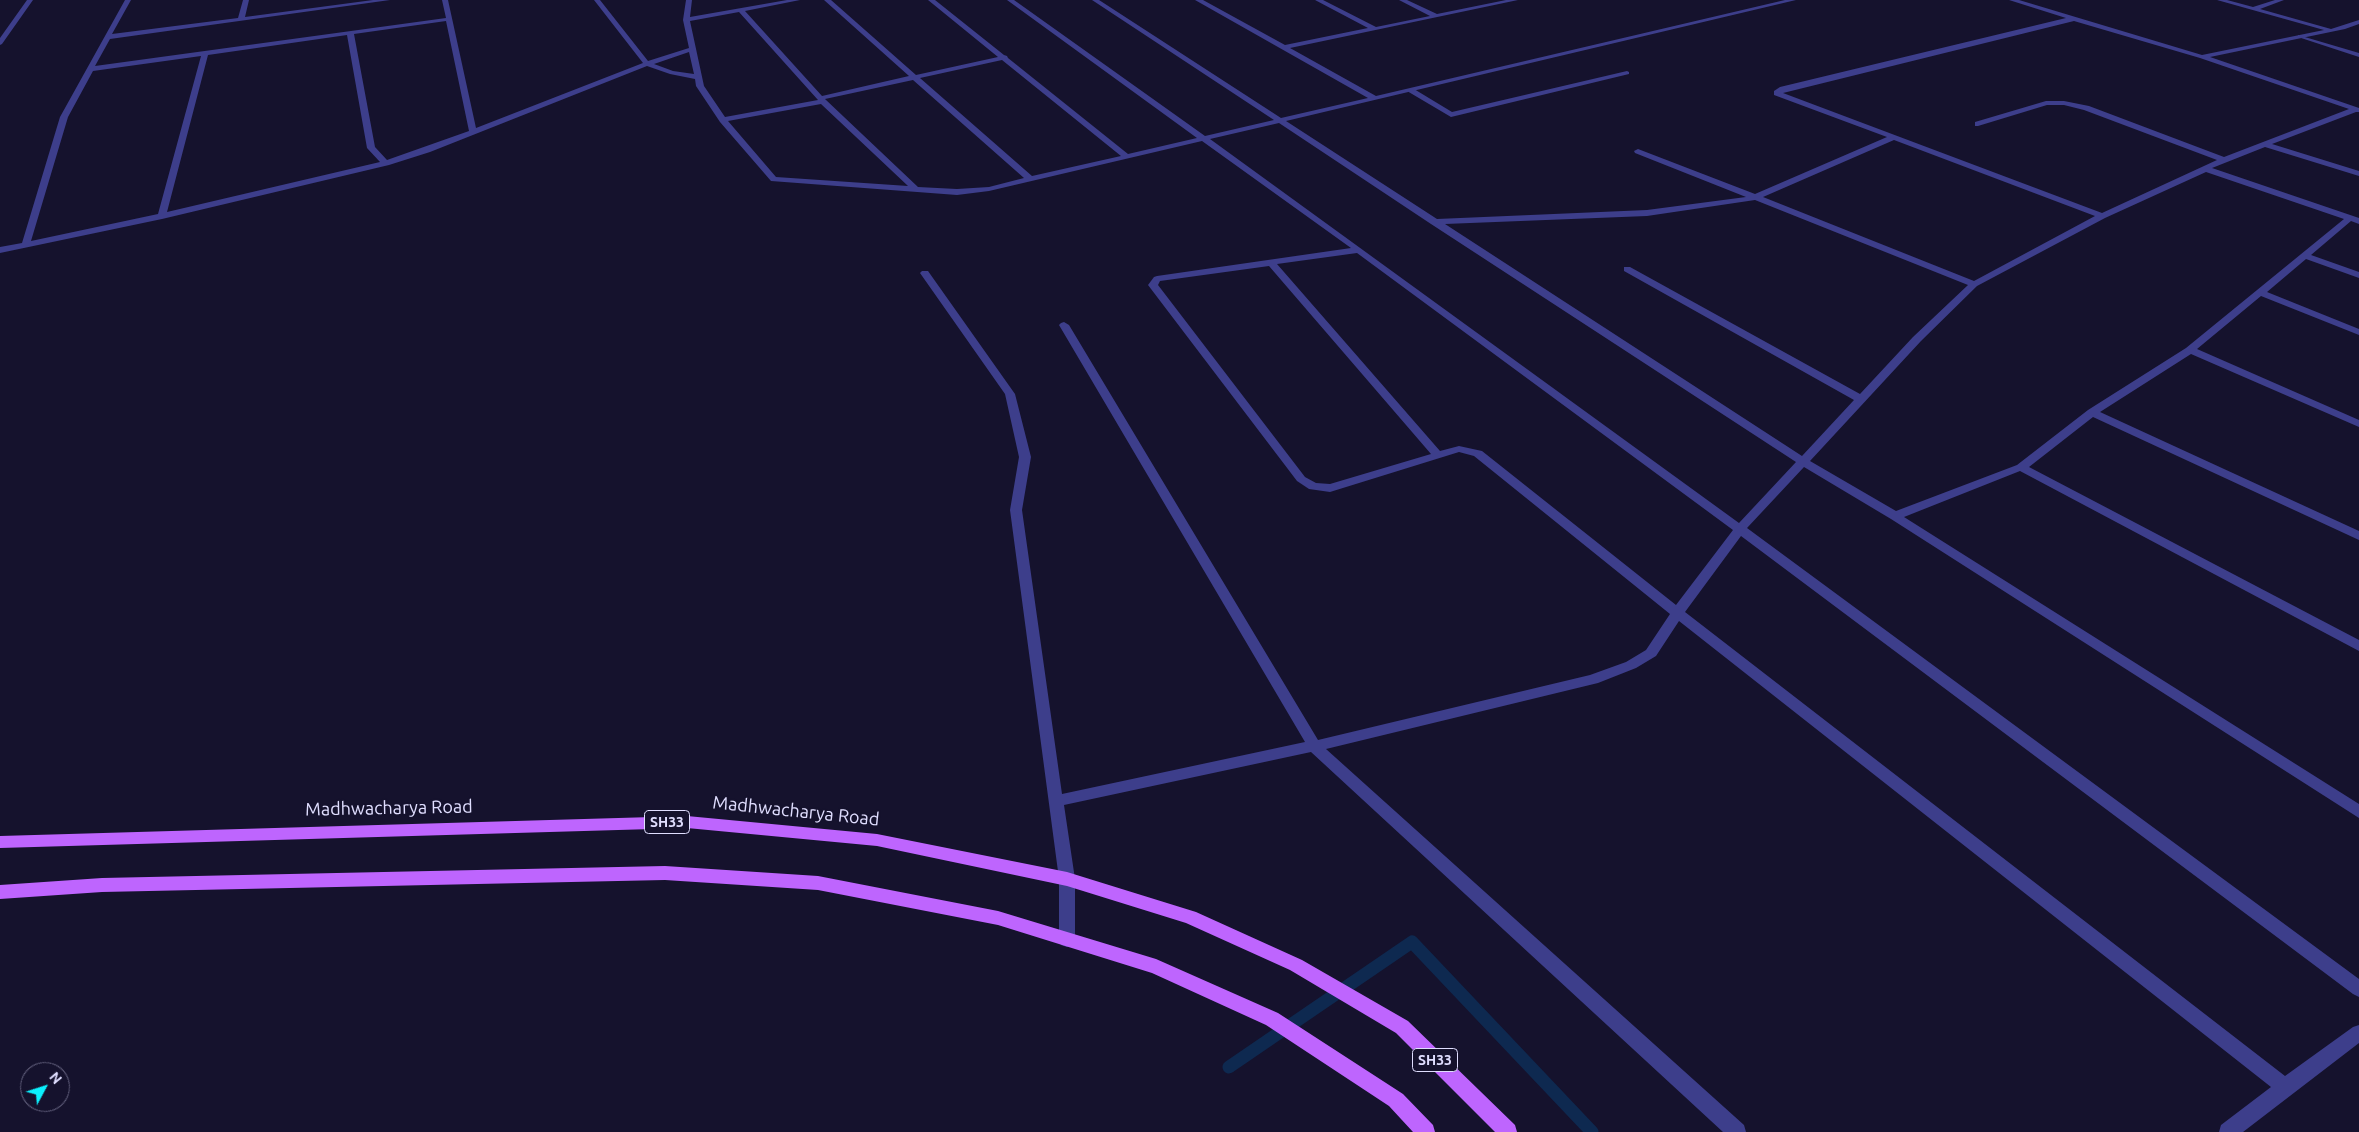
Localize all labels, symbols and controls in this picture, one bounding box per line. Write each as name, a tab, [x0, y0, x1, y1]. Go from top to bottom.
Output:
street label: Madhwacharya Road	[712, 792, 880, 830]
street label: Madhwacharya Road	[305, 796, 473, 820]
road number: SH33	[644, 810, 690, 834]
road number: SH33	[1412, 1048, 1458, 1072]
north arrow	[20, 1062, 70, 1112]
text: N	[46, 1069, 65, 1087]

